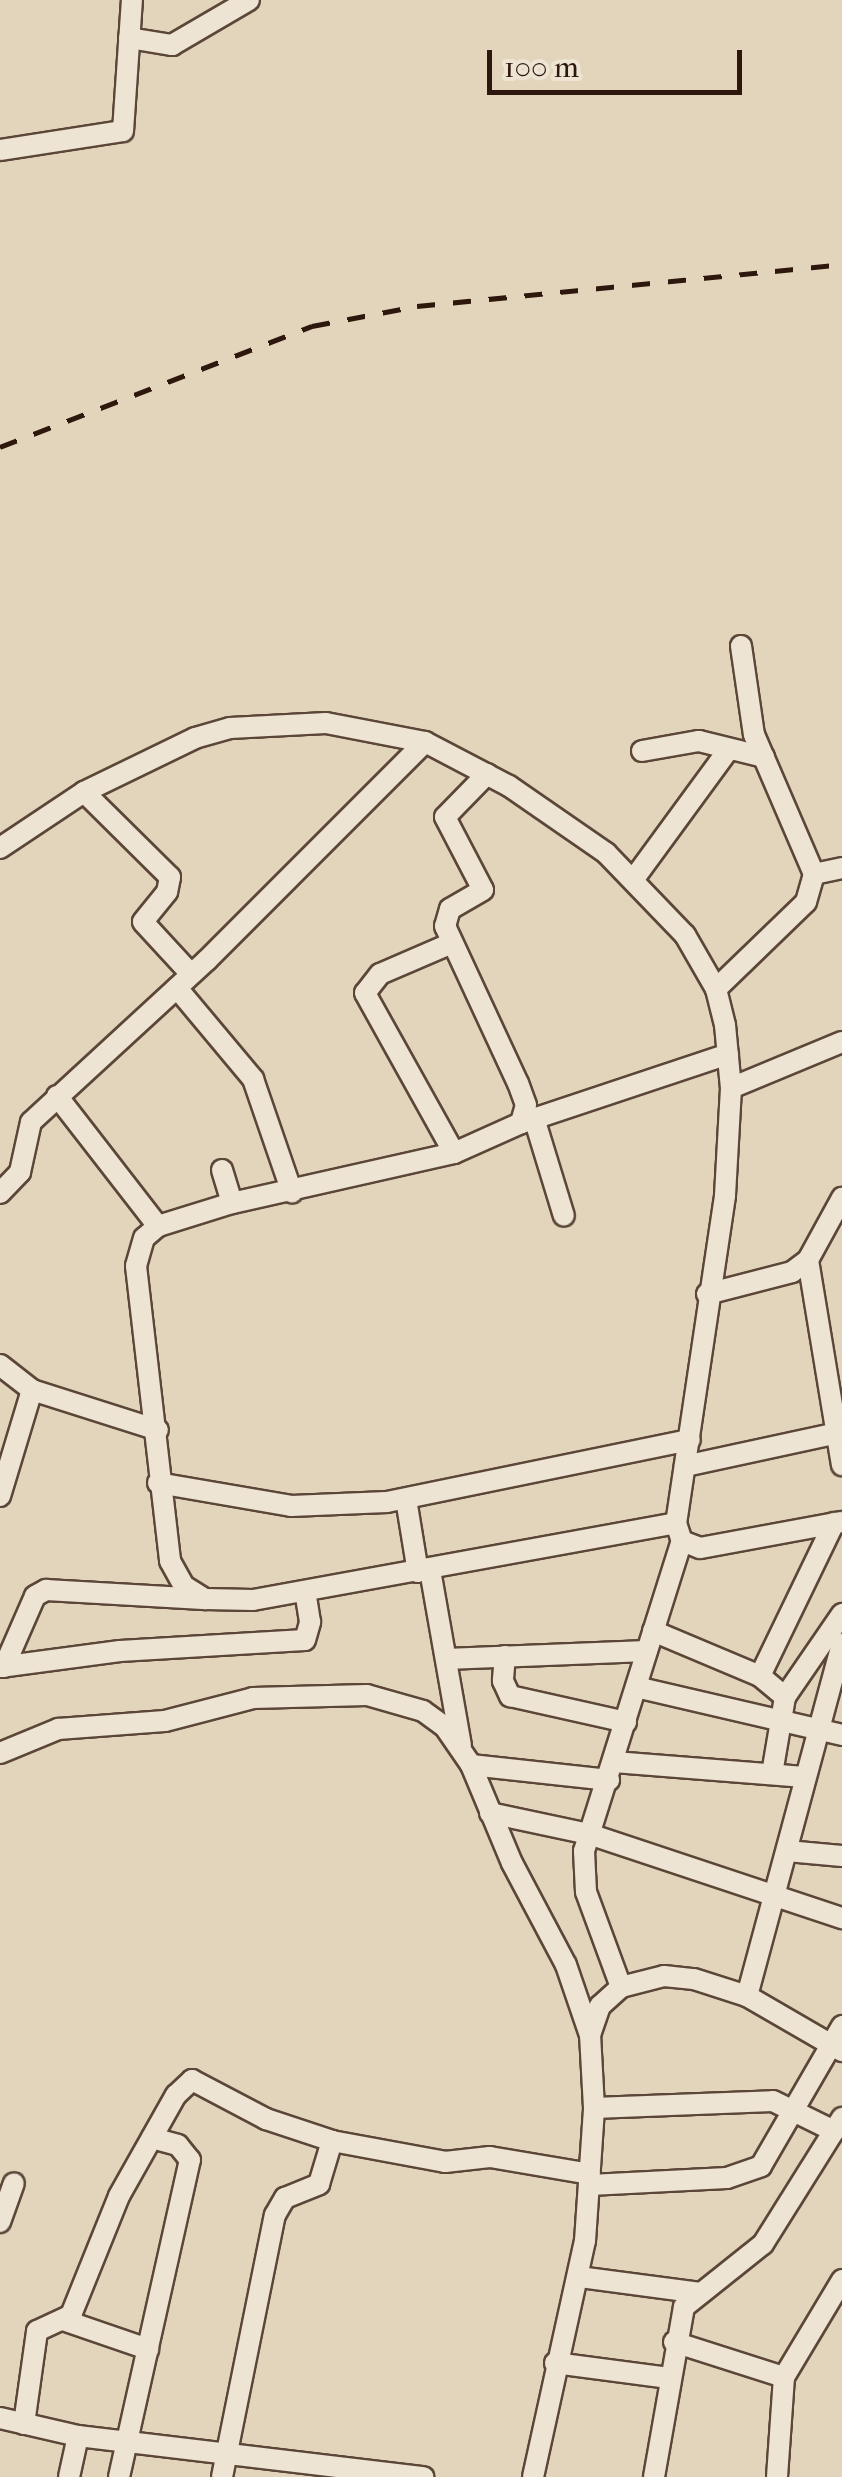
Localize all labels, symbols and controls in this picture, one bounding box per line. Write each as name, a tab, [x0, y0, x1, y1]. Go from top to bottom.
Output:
scale bar	[492, 30, 747, 92]
text: 100 m	[504, 50, 579, 85]

